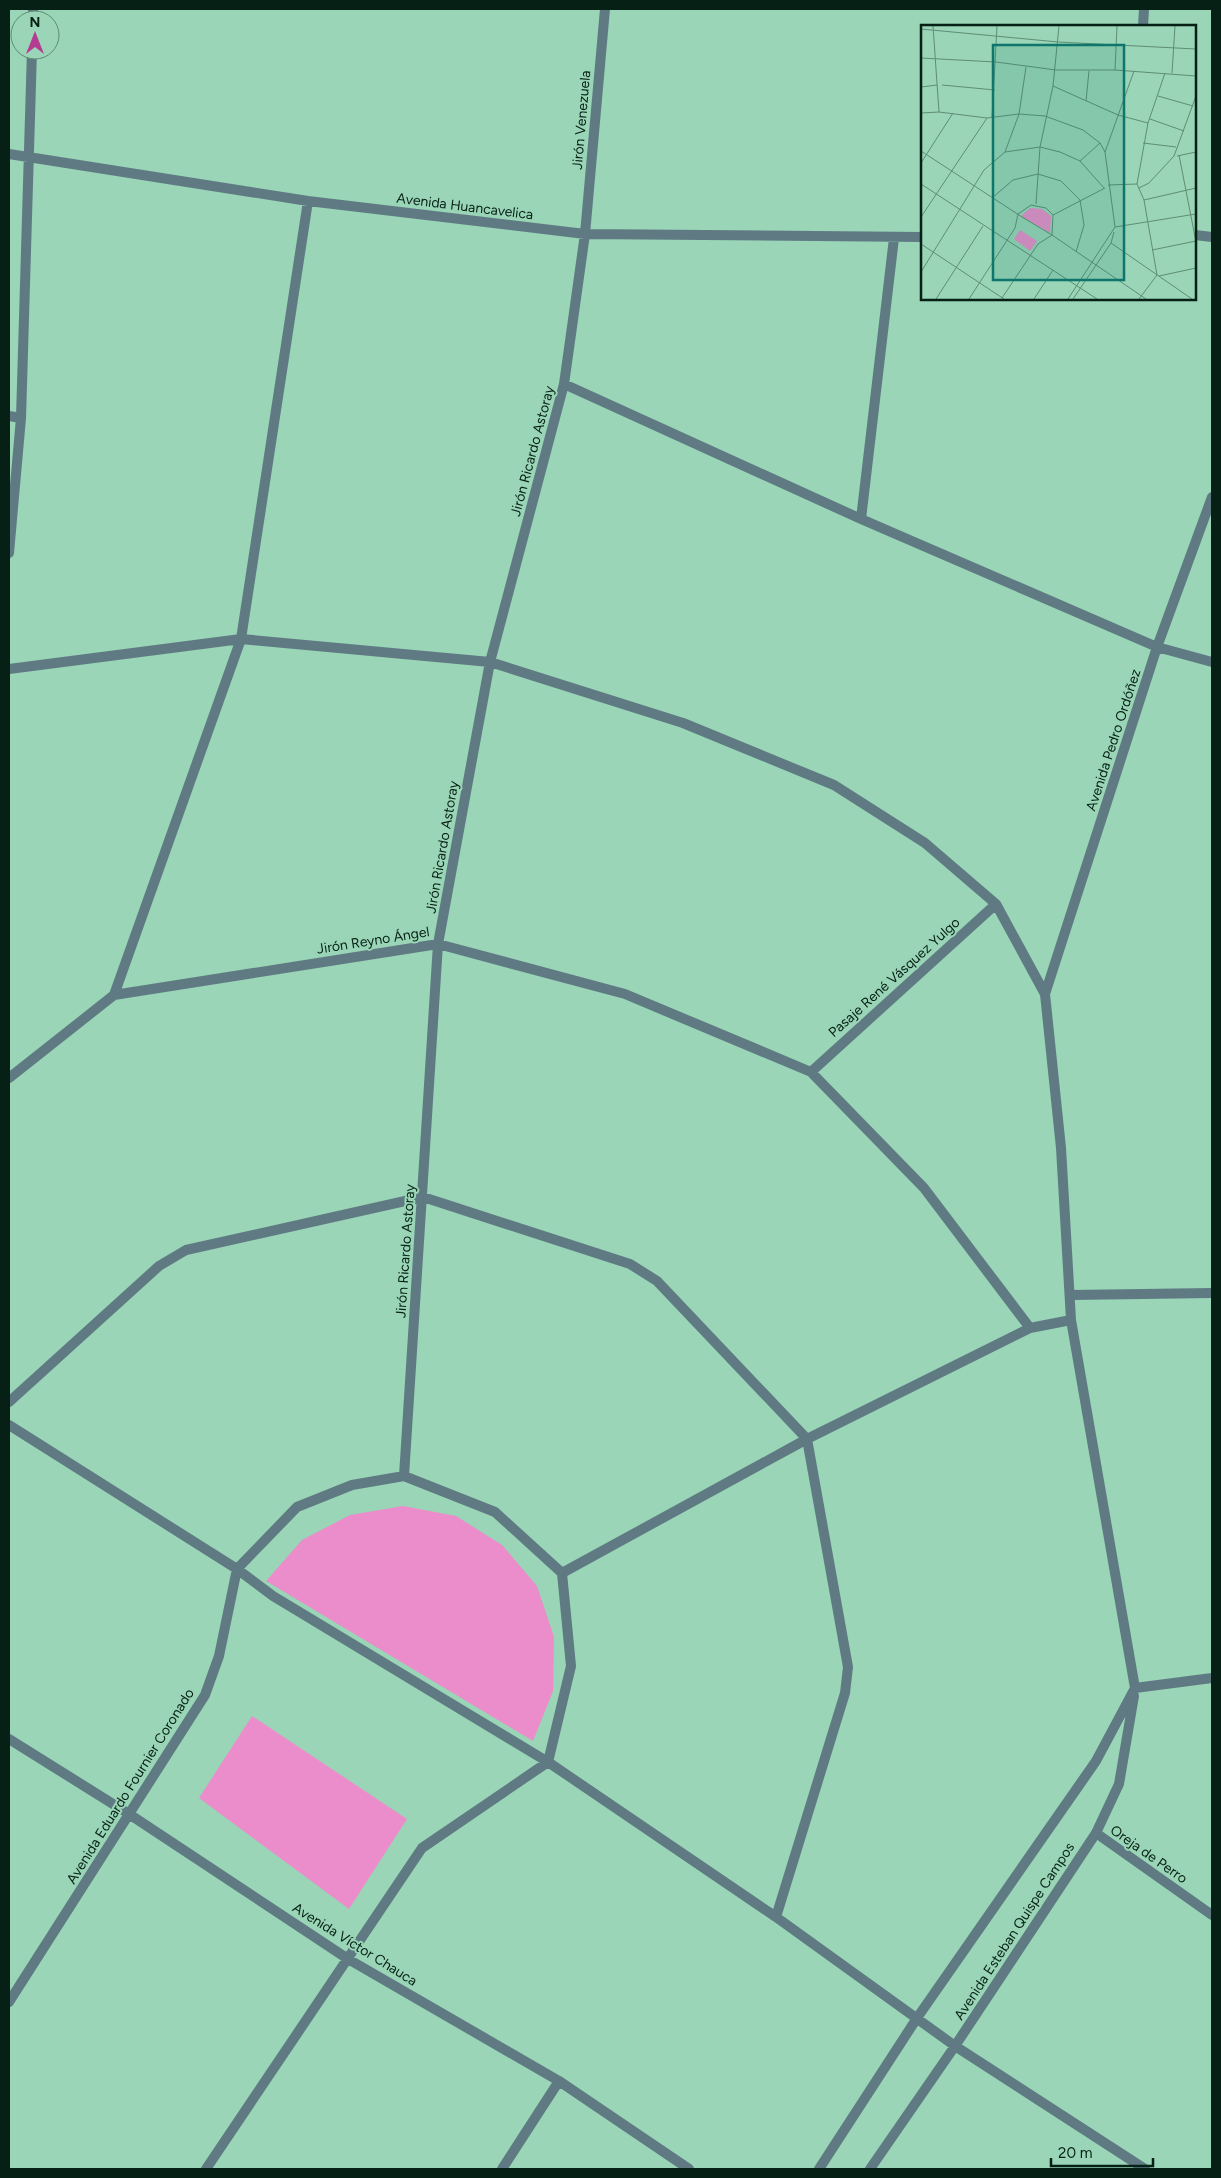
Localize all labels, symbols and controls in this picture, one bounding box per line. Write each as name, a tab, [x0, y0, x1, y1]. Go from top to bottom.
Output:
north arrow	[10, 10, 60, 60]
text: N	[30, 14, 40, 31]
inset map	[921, 25, 1196, 300]
street label: Jirón Venezuela	[569, 70, 594, 170]
street label: Avenida Huancavelica	[396, 190, 534, 223]
street label: Jirón Ricardo Astoray	[507, 383, 558, 518]
street label: Avenida Pedro Ordóñez	[1082, 667, 1145, 813]
street label: Jirón Ricardo Astoray	[422, 779, 463, 915]
street label: Pasaje René Vásquez Yulgo	[825, 914, 964, 1041]
street label: Jirón Reyno Ángel	[316, 923, 431, 958]
street label: Jirón Ricardo Astoray	[392, 1183, 419, 1319]
street label: Avenida Eduardo Fournier Coronado	[63, 1685, 198, 1887]
street label: Oreja de Perro	[1107, 1822, 1190, 1887]
street label: Avenida Esteban Quispe Campos	[951, 1839, 1078, 2023]
street label: Avenida Víctor Chauca	[289, 1899, 420, 1990]
scale bar	[1051, 2136, 1154, 2168]
text: 20 m	[1058, 2144, 1092, 2162]

